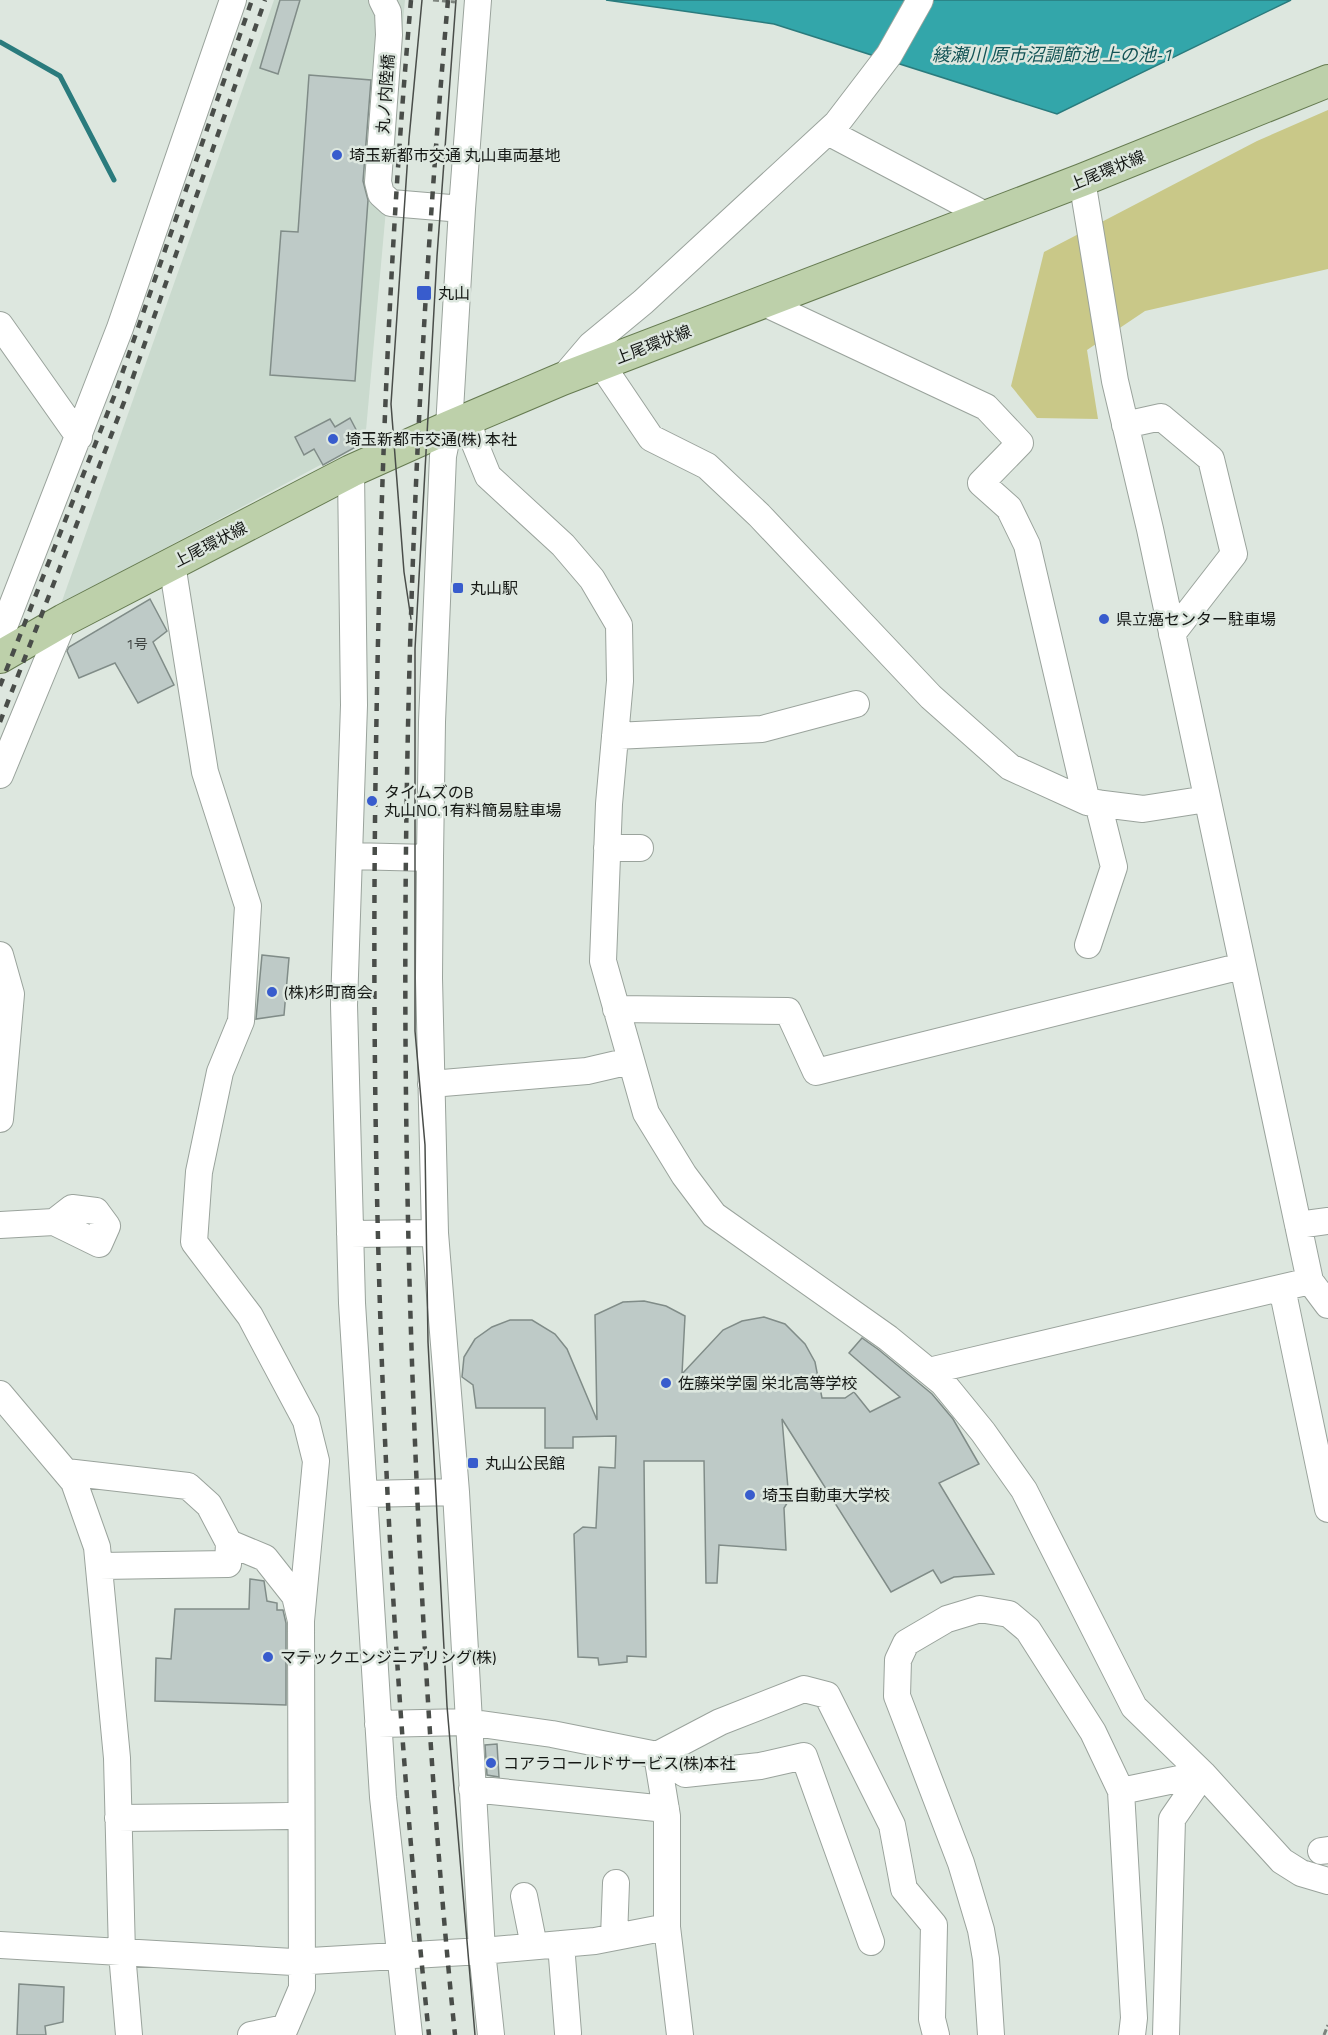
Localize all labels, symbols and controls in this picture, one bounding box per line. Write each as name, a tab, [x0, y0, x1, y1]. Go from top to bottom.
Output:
water label: 綾瀬川 原市沼調節池 上の池-1	[932, 41, 1172, 68]
street label: 丸ノ内陸橋	[370, 53, 400, 135]
place label: 埼玉新都市交通 丸山車両基地	[349, 143, 561, 167]
street label: 上尾環状線	[1065, 144, 1149, 196]
marker: 埼玉新都市交通 丸山車両基地	[330, 148, 344, 162]
place label: 丸山	[438, 281, 470, 305]
marker: 丸山	[415, 284, 433, 302]
street label: 上尾環状線	[611, 318, 695, 370]
place label: 埼玉新都市交通(株) 本社	[345, 427, 517, 451]
marker: 埼玉新都市交通(株) 本社	[326, 432, 340, 446]
street label: 上尾環状線	[169, 515, 251, 573]
place label: 丸山駅	[470, 576, 518, 600]
marker: 丸山駅	[451, 581, 465, 595]
place label: 県立癌センター駐車場	[1116, 607, 1276, 631]
marker: 県立癌センター駐車場	[1097, 612, 1111, 626]
house number: 1号	[126, 633, 148, 654]
place label: タイムズのB 丸山NO.1有料簡易駐車場	[384, 780, 562, 822]
marker: タイムズのB 丸山NO.1有料簡易駐車場	[365, 794, 379, 808]
place label: (株)杉町商会	[284, 980, 372, 1004]
marker: (株)杉町商会	[265, 985, 279, 999]
place label: 佐藤栄学園 栄北高等学校	[678, 1371, 858, 1395]
marker: 佐藤栄学園 栄北高等学校	[659, 1376, 673, 1390]
place label: 丸山公民館	[485, 1451, 565, 1475]
marker: 丸山公民館	[466, 1456, 480, 1470]
place label: 埼玉自動車大学校	[762, 1483, 890, 1507]
marker: 埼玉自動車大学校	[743, 1488, 757, 1502]
place label: マテックエンジニアリング(株)	[280, 1645, 496, 1669]
marker: マテックエンジニアリング(株)	[261, 1650, 275, 1664]
place label: コアラコールドサービス(株)本社	[503, 1751, 735, 1775]
marker: コアラコールドサービス(株)本社	[484, 1756, 498, 1770]

